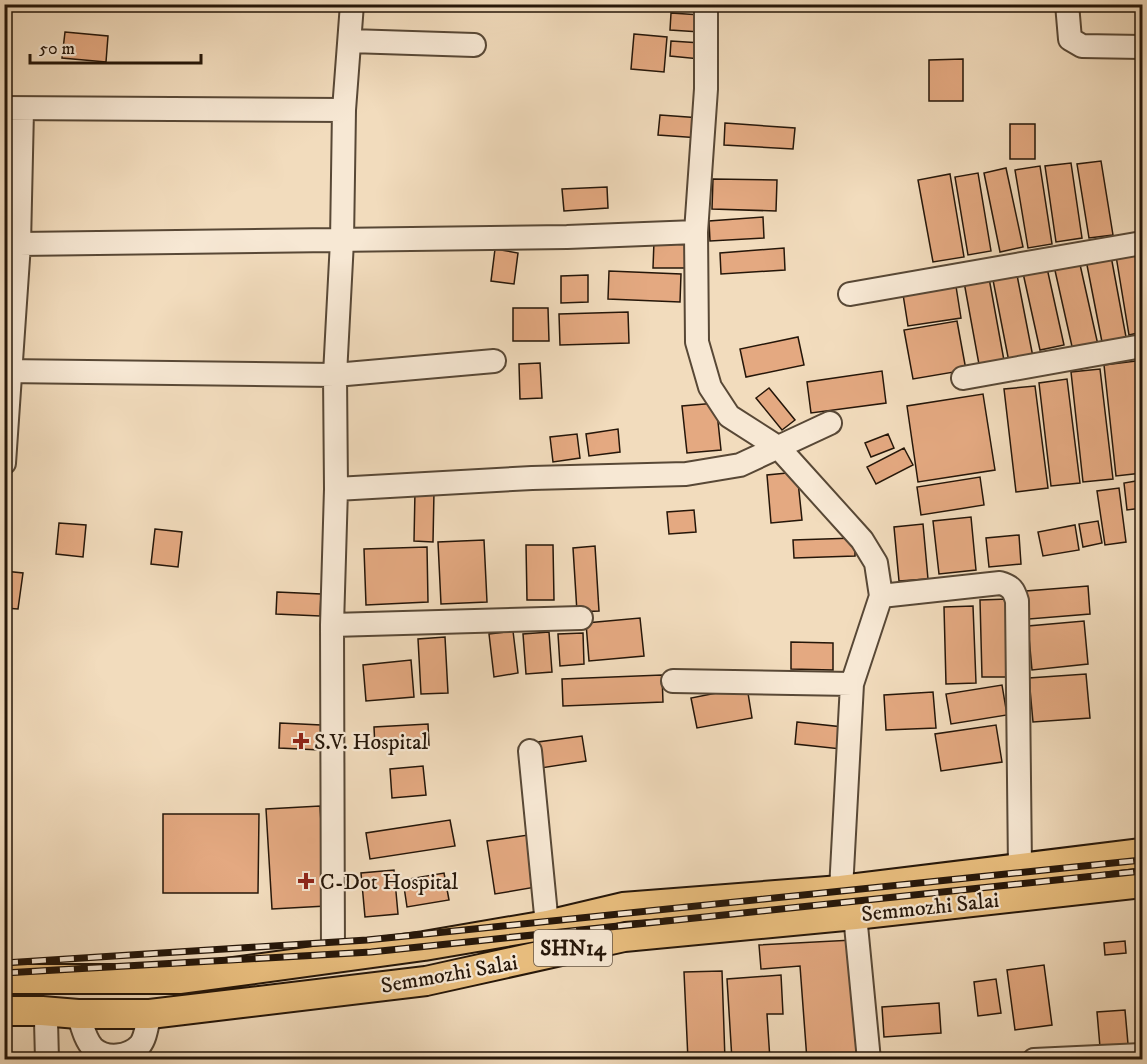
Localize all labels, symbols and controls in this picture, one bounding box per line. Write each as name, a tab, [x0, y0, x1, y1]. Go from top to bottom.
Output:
scale bar	[30, 27, 201, 65]
text: 50 m	[39, 38, 75, 60]
place label: S.V. Hospital	[314, 729, 429, 756]
marker: S.V. Hospital	[292, 732, 310, 750]
place label: C-Dot Hospital	[320, 869, 459, 896]
marker: C-Dot Hospital	[297, 872, 315, 890]
street label: Semmozhi Salai	[860, 887, 1000, 928]
road number: SHN14	[534, 930, 612, 966]
street label: Semmozhi Salai	[379, 949, 520, 1000]

